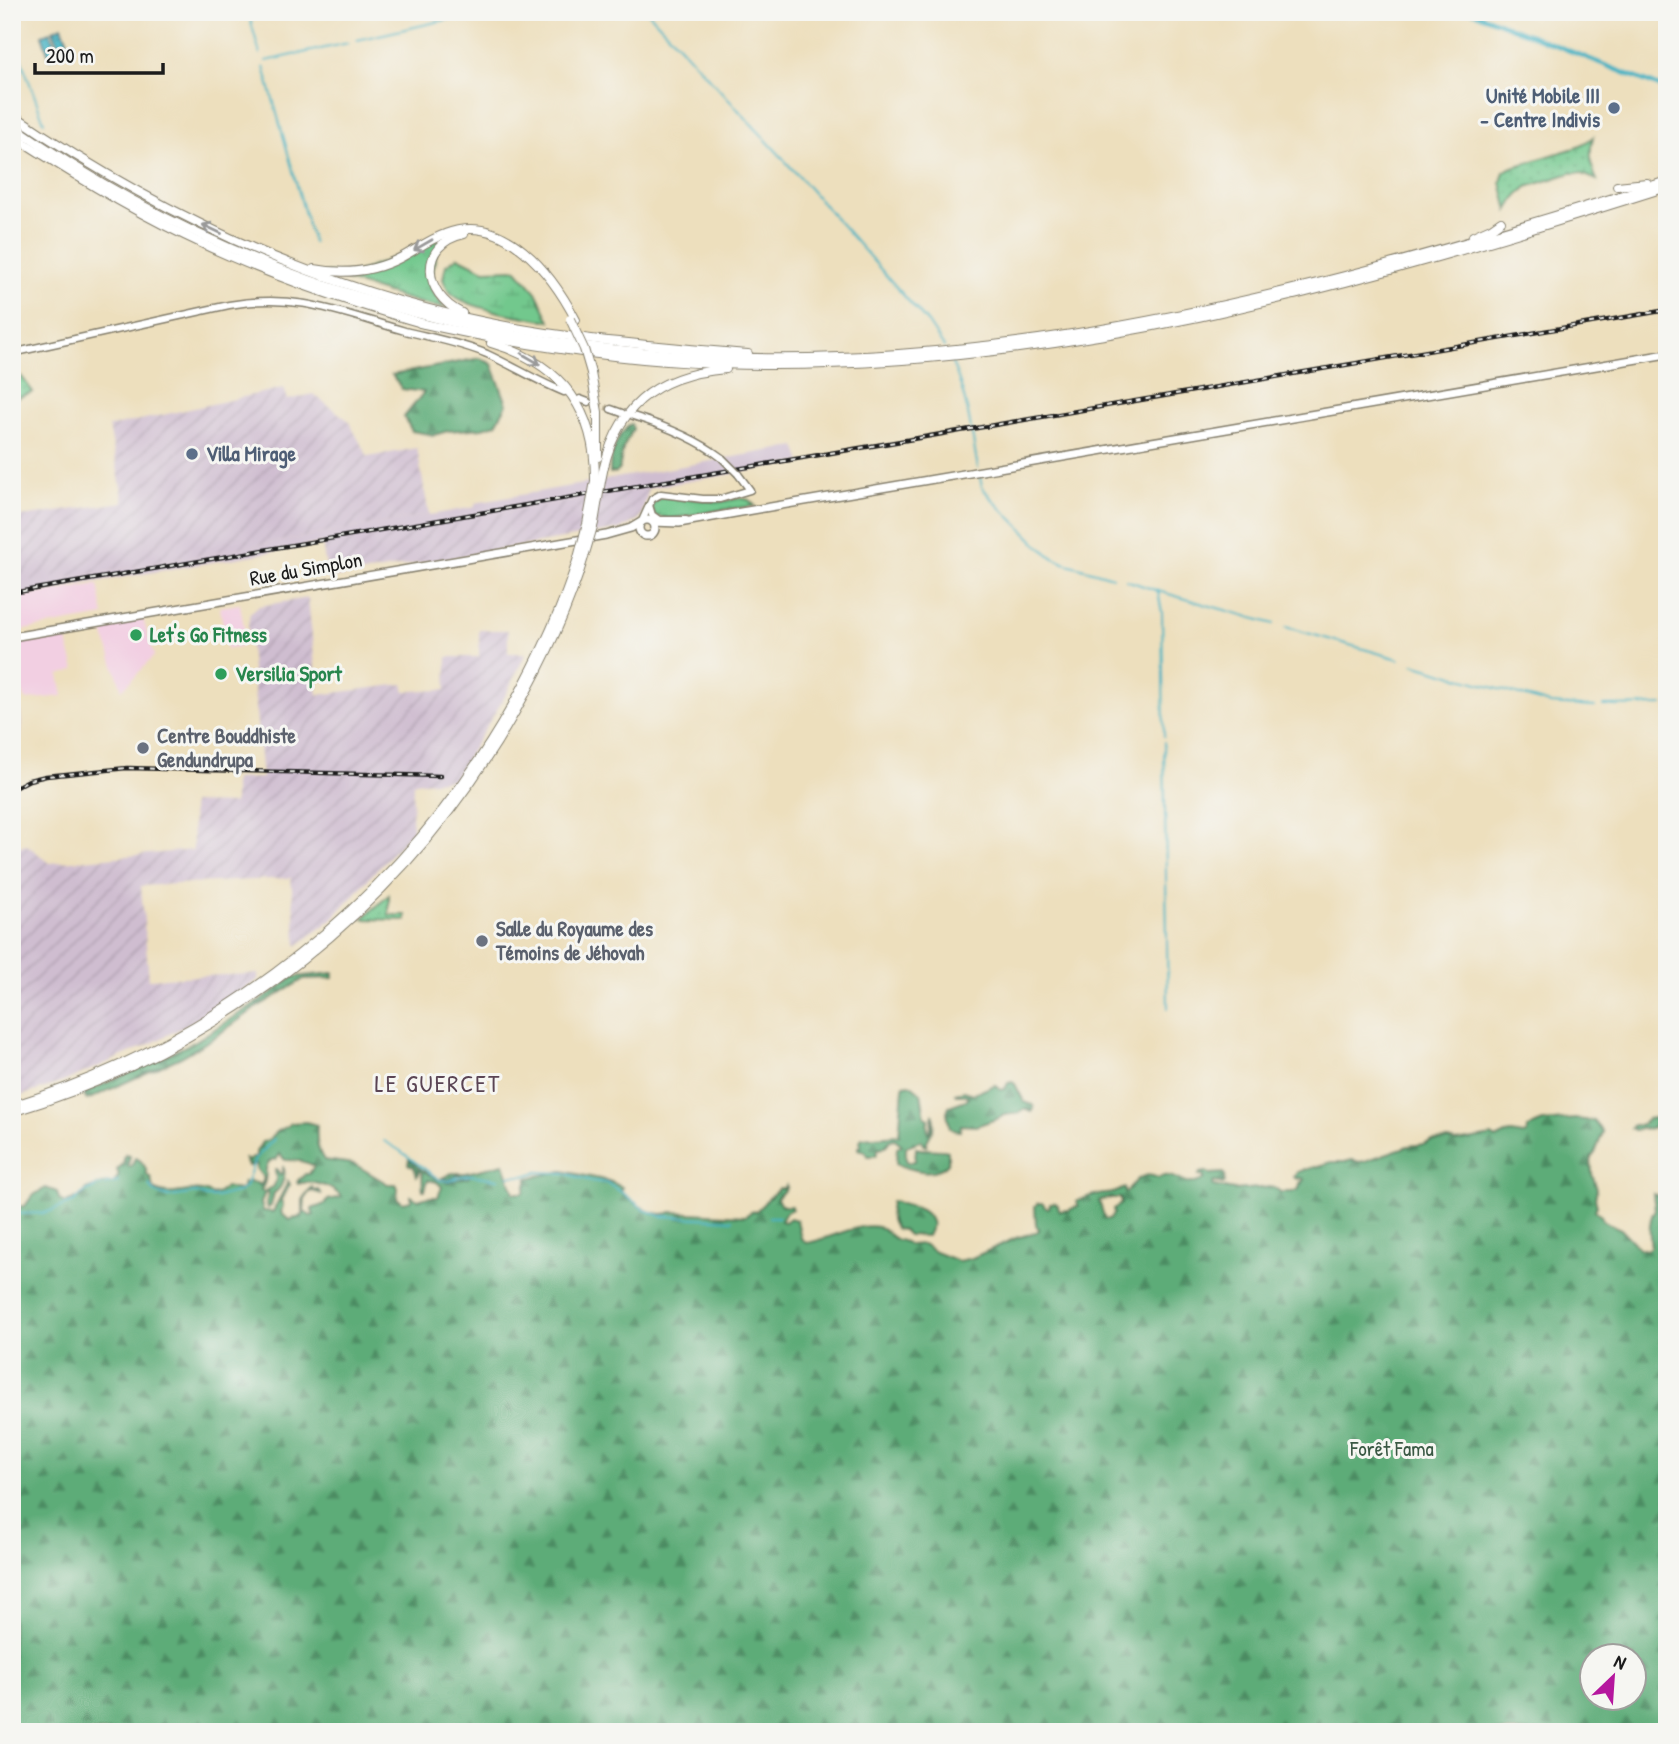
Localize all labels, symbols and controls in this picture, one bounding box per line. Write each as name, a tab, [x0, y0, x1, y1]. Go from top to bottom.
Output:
scale bar	[35, 32, 163, 76]
text: 200 m	[46, 41, 94, 70]
place label: Unité Mobile III - Centre Indivis	[1480, 81, 1600, 134]
marker: Unité Mobile III - Centre Indivis	[1606, 100, 1622, 116]
one-way arrow	[202, 222, 223, 236]
one-way arrow	[413, 238, 433, 252]
one-way arrow	[521, 352, 541, 366]
place label: Villa Mirage	[206, 439, 296, 469]
marker: Villa Mirage	[184, 446, 200, 462]
street label: Rue du Simplon	[247, 544, 364, 593]
place label: Let's Go Fitness	[150, 620, 267, 649]
marker: Let's Go Fitness	[128, 627, 144, 643]
place label: Versilia Sport	[235, 659, 343, 689]
marker: Versilia Sport	[213, 666, 229, 682]
place label: Centre Bouddhiste Gendundrupa	[157, 721, 297, 775]
marker: Centre Bouddhiste Gendundrupa	[135, 740, 151, 756]
place label: Salle du Royaume des Témoins de Jéhovah	[495, 914, 653, 967]
marker: Salle du Royaume des Témoins de Jéhovah	[474, 933, 490, 949]
district label: LE GUERCET	[375, 1067, 501, 1099]
park label: Forêt Fama	[1349, 1434, 1434, 1463]
north arrow	[1578, 1642, 1648, 1712]
text: N	[1610, 1648, 1630, 1676]

